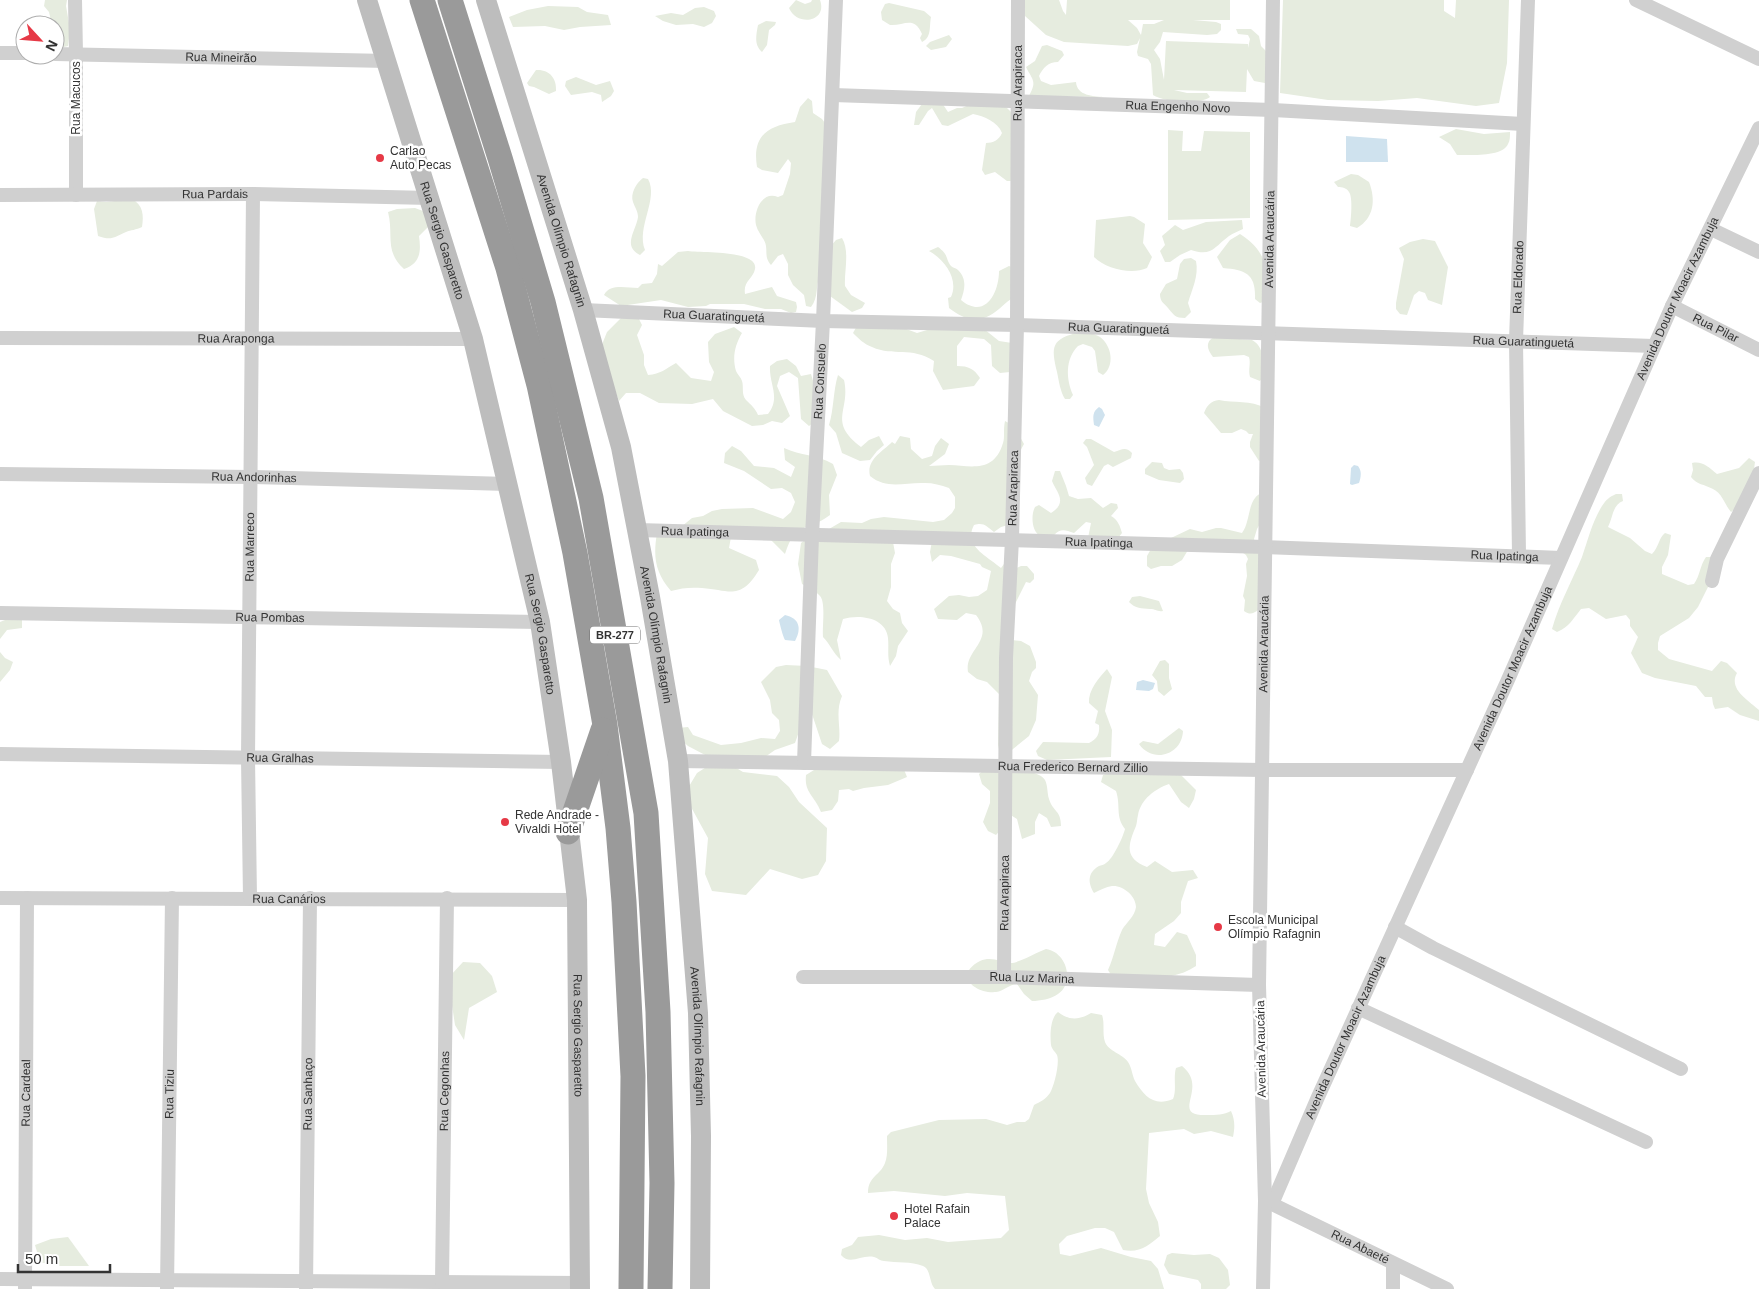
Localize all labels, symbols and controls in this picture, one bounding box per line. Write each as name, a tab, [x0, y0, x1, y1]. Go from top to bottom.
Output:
north arrow	[15, 15, 65, 65]
text: N	[42, 38, 61, 54]
street label: Rua Arapiraca	[1011, 45, 1025, 121]
street label: Rua Mineirão	[185, 50, 257, 65]
street label: Rua Macucos	[69, 61, 83, 135]
street label: Rua Engenho Novo	[1125, 98, 1231, 116]
place label: Carlao Auto Pecas	[390, 144, 451, 172]
marker: Carlao Auto Pecas	[374, 152, 386, 164]
street label: Avenida Olímpio Rafagnin	[534, 172, 589, 309]
street label: Rua Sergio Gasparetto	[417, 180, 467, 302]
street label: Rua Pardais	[182, 187, 248, 201]
street label: Avenida Araucária	[1262, 190, 1277, 288]
street label: Avenida Doutor Moacir Azambuja	[1634, 214, 1722, 382]
street label: Rua Eldorado	[1510, 240, 1527, 314]
street label: Rua Guaratinguetá	[663, 307, 765, 325]
street label: Rua Pilar	[1691, 311, 1741, 346]
street label: Rua Guaratinguetá	[1068, 320, 1170, 337]
street label: Rua Araponga	[198, 331, 275, 346]
street label: Rua Guaratinguetá	[1472, 333, 1575, 350]
street label: Rua Consuelo	[811, 343, 829, 420]
street label: Rua Arapiraca	[1005, 450, 1021, 526]
street label: Rua Andorinhas	[211, 470, 297, 485]
street label: Rua Marreco	[243, 512, 257, 582]
street label: Rua Ipatinga	[661, 524, 730, 539]
street label: Rua Ipatinga	[1065, 535, 1133, 550]
street label: Rua Ipatinga	[1470, 548, 1539, 564]
street label: Avenida Olímpio Rafagnin	[637, 565, 675, 705]
street label: Rua Sergio Gasparetto	[522, 572, 558, 696]
street label: Avenida Doutor Moacir Azambuja	[1470, 584, 1555, 752]
street label: Avenida Araucária	[1256, 595, 1272, 693]
street label: Rua Pombas	[235, 610, 305, 625]
road number: BR-277	[590, 626, 640, 644]
street label: Rua Gralhas	[246, 751, 314, 765]
street label: Rua Frederico Bernard Zillio	[998, 759, 1149, 775]
place label: Rede Andrade - Vivaldi Hotel	[515, 808, 599, 836]
marker: Rede Andrade - Vivaldi Hotel	[499, 816, 511, 828]
street label: Rua Arapiraca	[997, 855, 1012, 931]
street label: Rua Canários	[252, 892, 326, 906]
place label: Escola Municipal Olímpio Rafagnin	[1228, 913, 1321, 941]
marker: Escola Municipal Olímpio Rafagnin	[1212, 921, 1224, 933]
street label: Avenida Doutor Moacir Azambuja	[1302, 953, 1389, 1121]
street label: Avenida Olímpio Rafagnin	[687, 966, 707, 1106]
street label: Rua Luz Marina	[990, 970, 1075, 986]
street label: Rua Sergio Gasparetto	[571, 974, 586, 1097]
street label: Avenida Araucária	[1253, 1000, 1269, 1098]
street label: Rua Cegonhas	[437, 1051, 452, 1131]
street label: Rua Sanhaço	[301, 1057, 315, 1131]
street label: Rua Cardeal	[19, 1059, 33, 1127]
street label: Rua Tiziu	[162, 1069, 177, 1119]
place label: Hotel Rafain Palace	[904, 1202, 970, 1230]
marker: Hotel Rafain Palace	[888, 1210, 900, 1222]
street label: Rua Abaeté	[1329, 1227, 1392, 1267]
scale bar	[18, 1242, 110, 1274]
text: 50 m	[25, 1250, 58, 1267]

